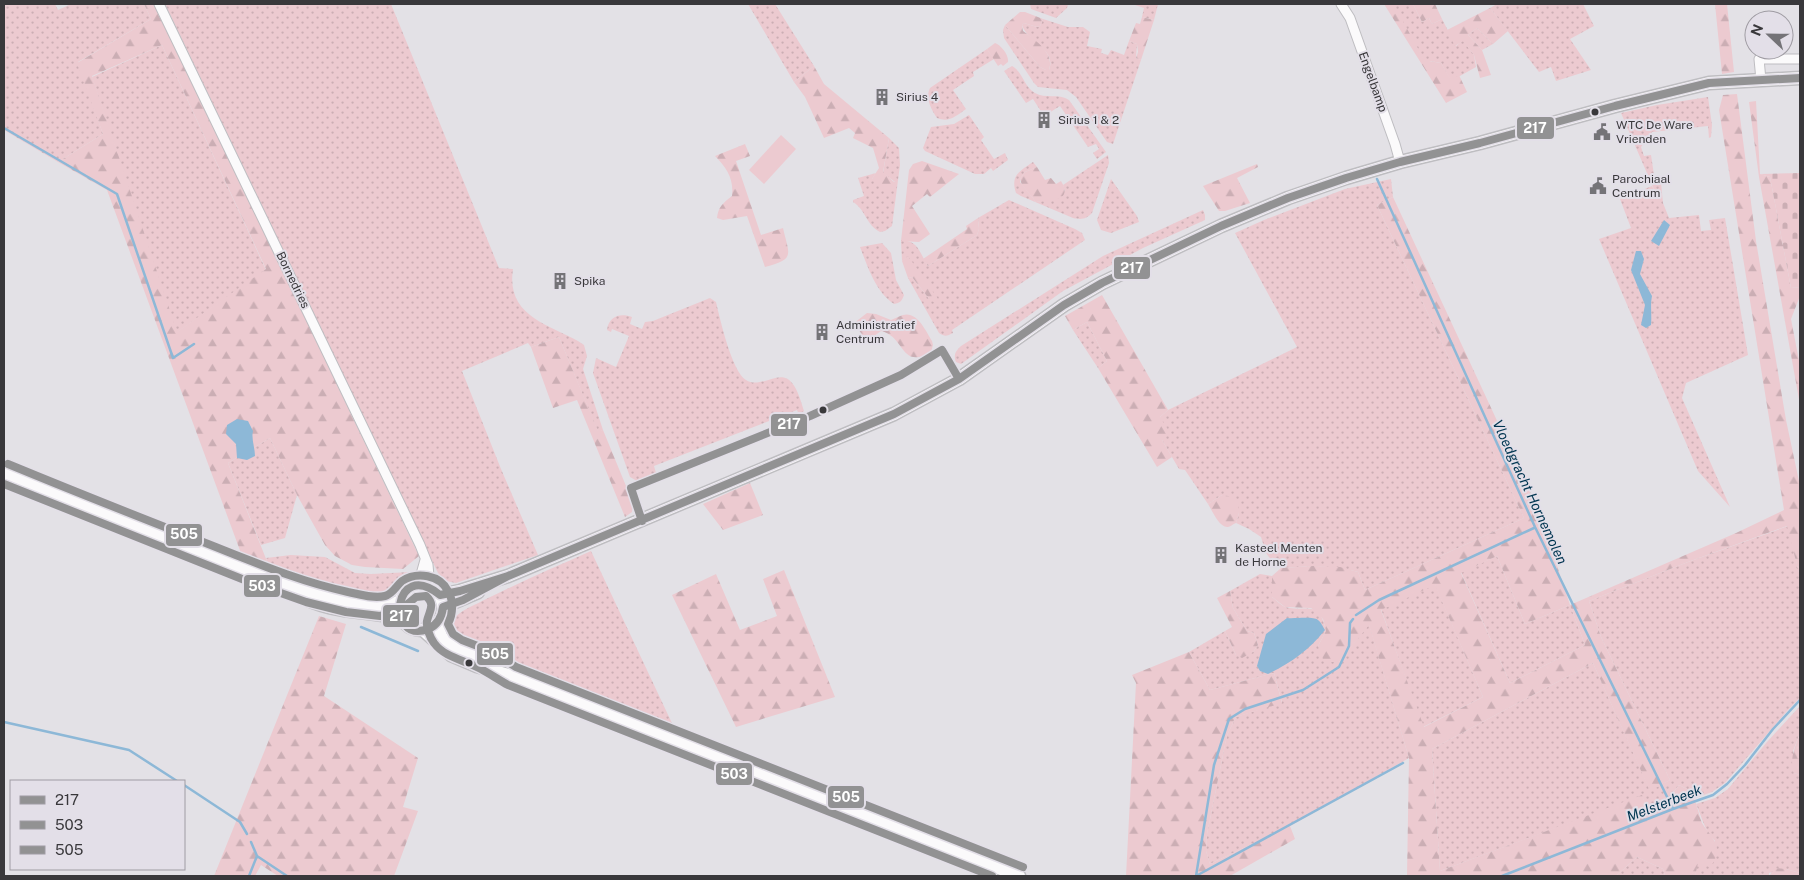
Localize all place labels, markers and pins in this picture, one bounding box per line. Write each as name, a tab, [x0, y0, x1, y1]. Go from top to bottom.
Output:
building icon: Sirius 4	[872, 87, 892, 107]
place label: Sirius 4	[896, 90, 939, 104]
unlabelled marker	[1590, 107, 1600, 117]
building icon: Sirius 1 & 2	[1034, 110, 1054, 130]
place label: Sirius 1 & 2	[1058, 113, 1119, 127]
place label: WTC De Ware Vrienden	[1616, 118, 1693, 146]
public building icon: WTC De Ware Vrienden	[1592, 122, 1612, 142]
place label: Parochiaal Centrum	[1612, 172, 1671, 200]
public building icon: Parochiaal Centrum	[1588, 176, 1608, 196]
building icon: Spika	[550, 271, 570, 291]
place label: Spika	[574, 274, 605, 288]
place label: Administratief Centrum	[836, 318, 916, 346]
building icon: Administratief Centrum	[812, 322, 832, 342]
unlabelled marker	[818, 405, 828, 415]
place label: Kasteel Menten de Horne	[1235, 541, 1323, 569]
building icon: Kasteel Menten de Horne	[1211, 545, 1231, 565]
unlabelled marker	[464, 658, 474, 668]

